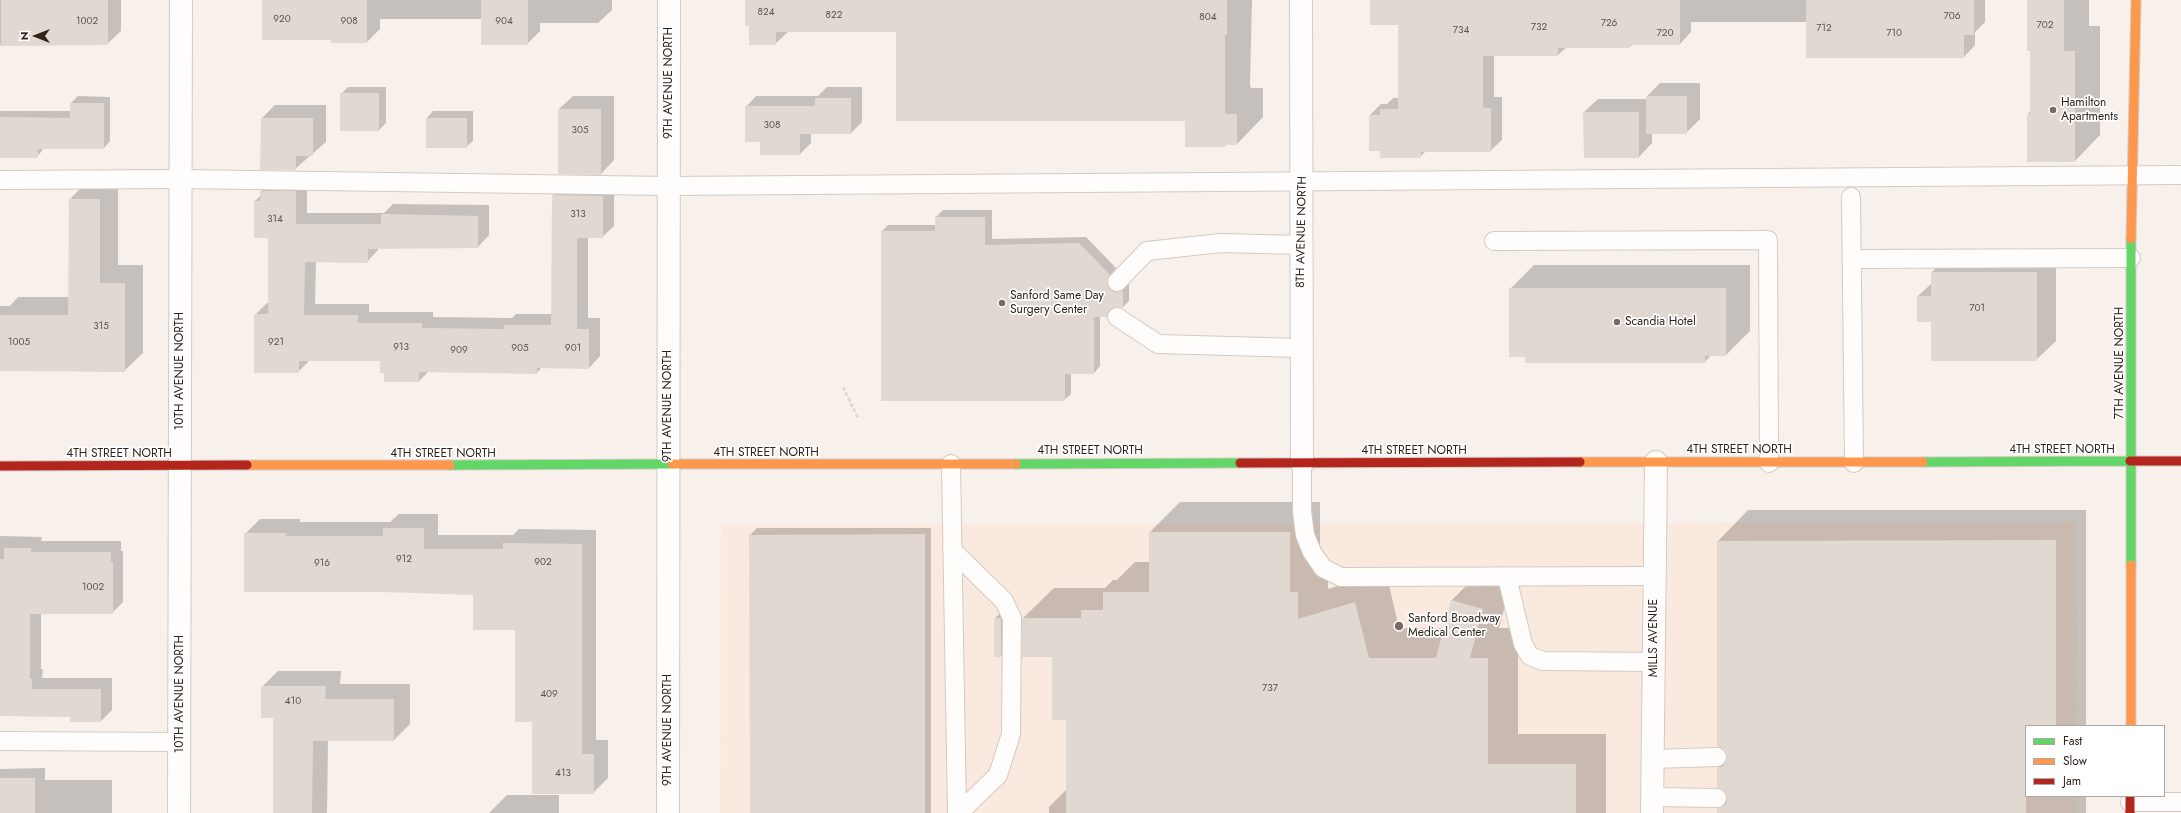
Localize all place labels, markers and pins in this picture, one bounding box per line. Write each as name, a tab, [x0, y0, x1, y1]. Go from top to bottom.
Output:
place label: Hamilton Apartments	[2061, 96, 2118, 124]
marker: Hamilton Apartments	[2048, 105, 2058, 115]
place label: Sanford Same Day Surgery Center	[1010, 289, 1104, 317]
marker: Sanford Same Day Surgery Center	[997, 298, 1007, 308]
place label: Scandia Hotel	[1625, 315, 1696, 329]
marker: Scandia Hotel	[1612, 317, 1622, 327]
place label: Sanford Broadway Medical Center	[1408, 612, 1500, 640]
marker: Sanford Broadway Medical Center	[1393, 620, 1405, 632]

